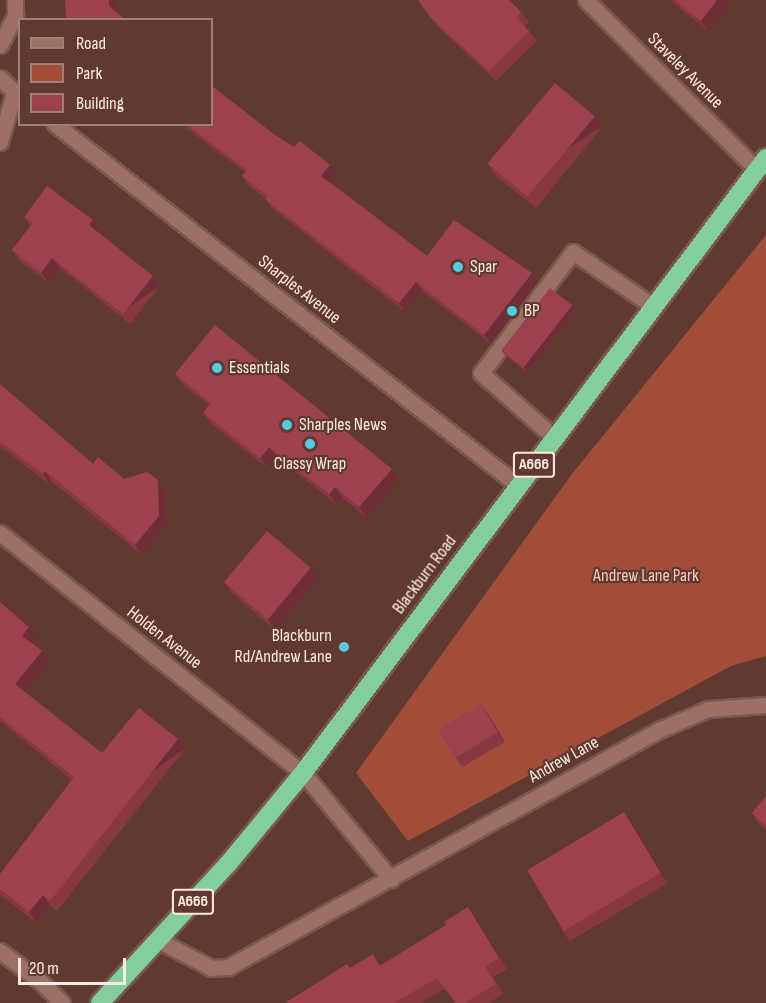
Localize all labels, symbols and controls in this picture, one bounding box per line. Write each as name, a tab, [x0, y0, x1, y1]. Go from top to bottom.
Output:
legend	[18, 18, 213, 126]
street label: Staveley Avenue	[643, 29, 727, 113]
text: Road	[76, 33, 106, 54]
text: Park	[76, 63, 102, 84]
text: Building	[76, 93, 124, 114]
street label: Sharples Avenue	[253, 251, 345, 329]
place label: Spar	[470, 256, 497, 278]
marker: Spar	[451, 260, 465, 274]
place label: BP	[524, 300, 540, 322]
marker: BP	[505, 304, 519, 318]
place label: Essentials	[229, 357, 290, 379]
marker: Essentials	[210, 361, 224, 375]
place label: Sharples News	[299, 414, 387, 436]
marker: Sharples News	[280, 418, 294, 432]
marker: Classy Wrap	[303, 437, 317, 451]
road number: A666	[512, 452, 556, 478]
place label: Classy Wrap	[274, 453, 346, 475]
street label: Blackburn Road	[388, 531, 462, 619]
park label: Andrew Lane Park	[593, 565, 699, 587]
street label: Holden Avenue	[122, 602, 206, 674]
place label: Blackburn Rd/Andrew Lane	[235, 626, 332, 668]
marker: Blackburn Rd/Andrew Lane	[337, 640, 351, 654]
street label: Andrew Lane	[525, 732, 603, 788]
road number: A666	[170, 889, 216, 915]
scale bar	[21, 946, 129, 984]
text: 20 m	[29, 958, 59, 979]

